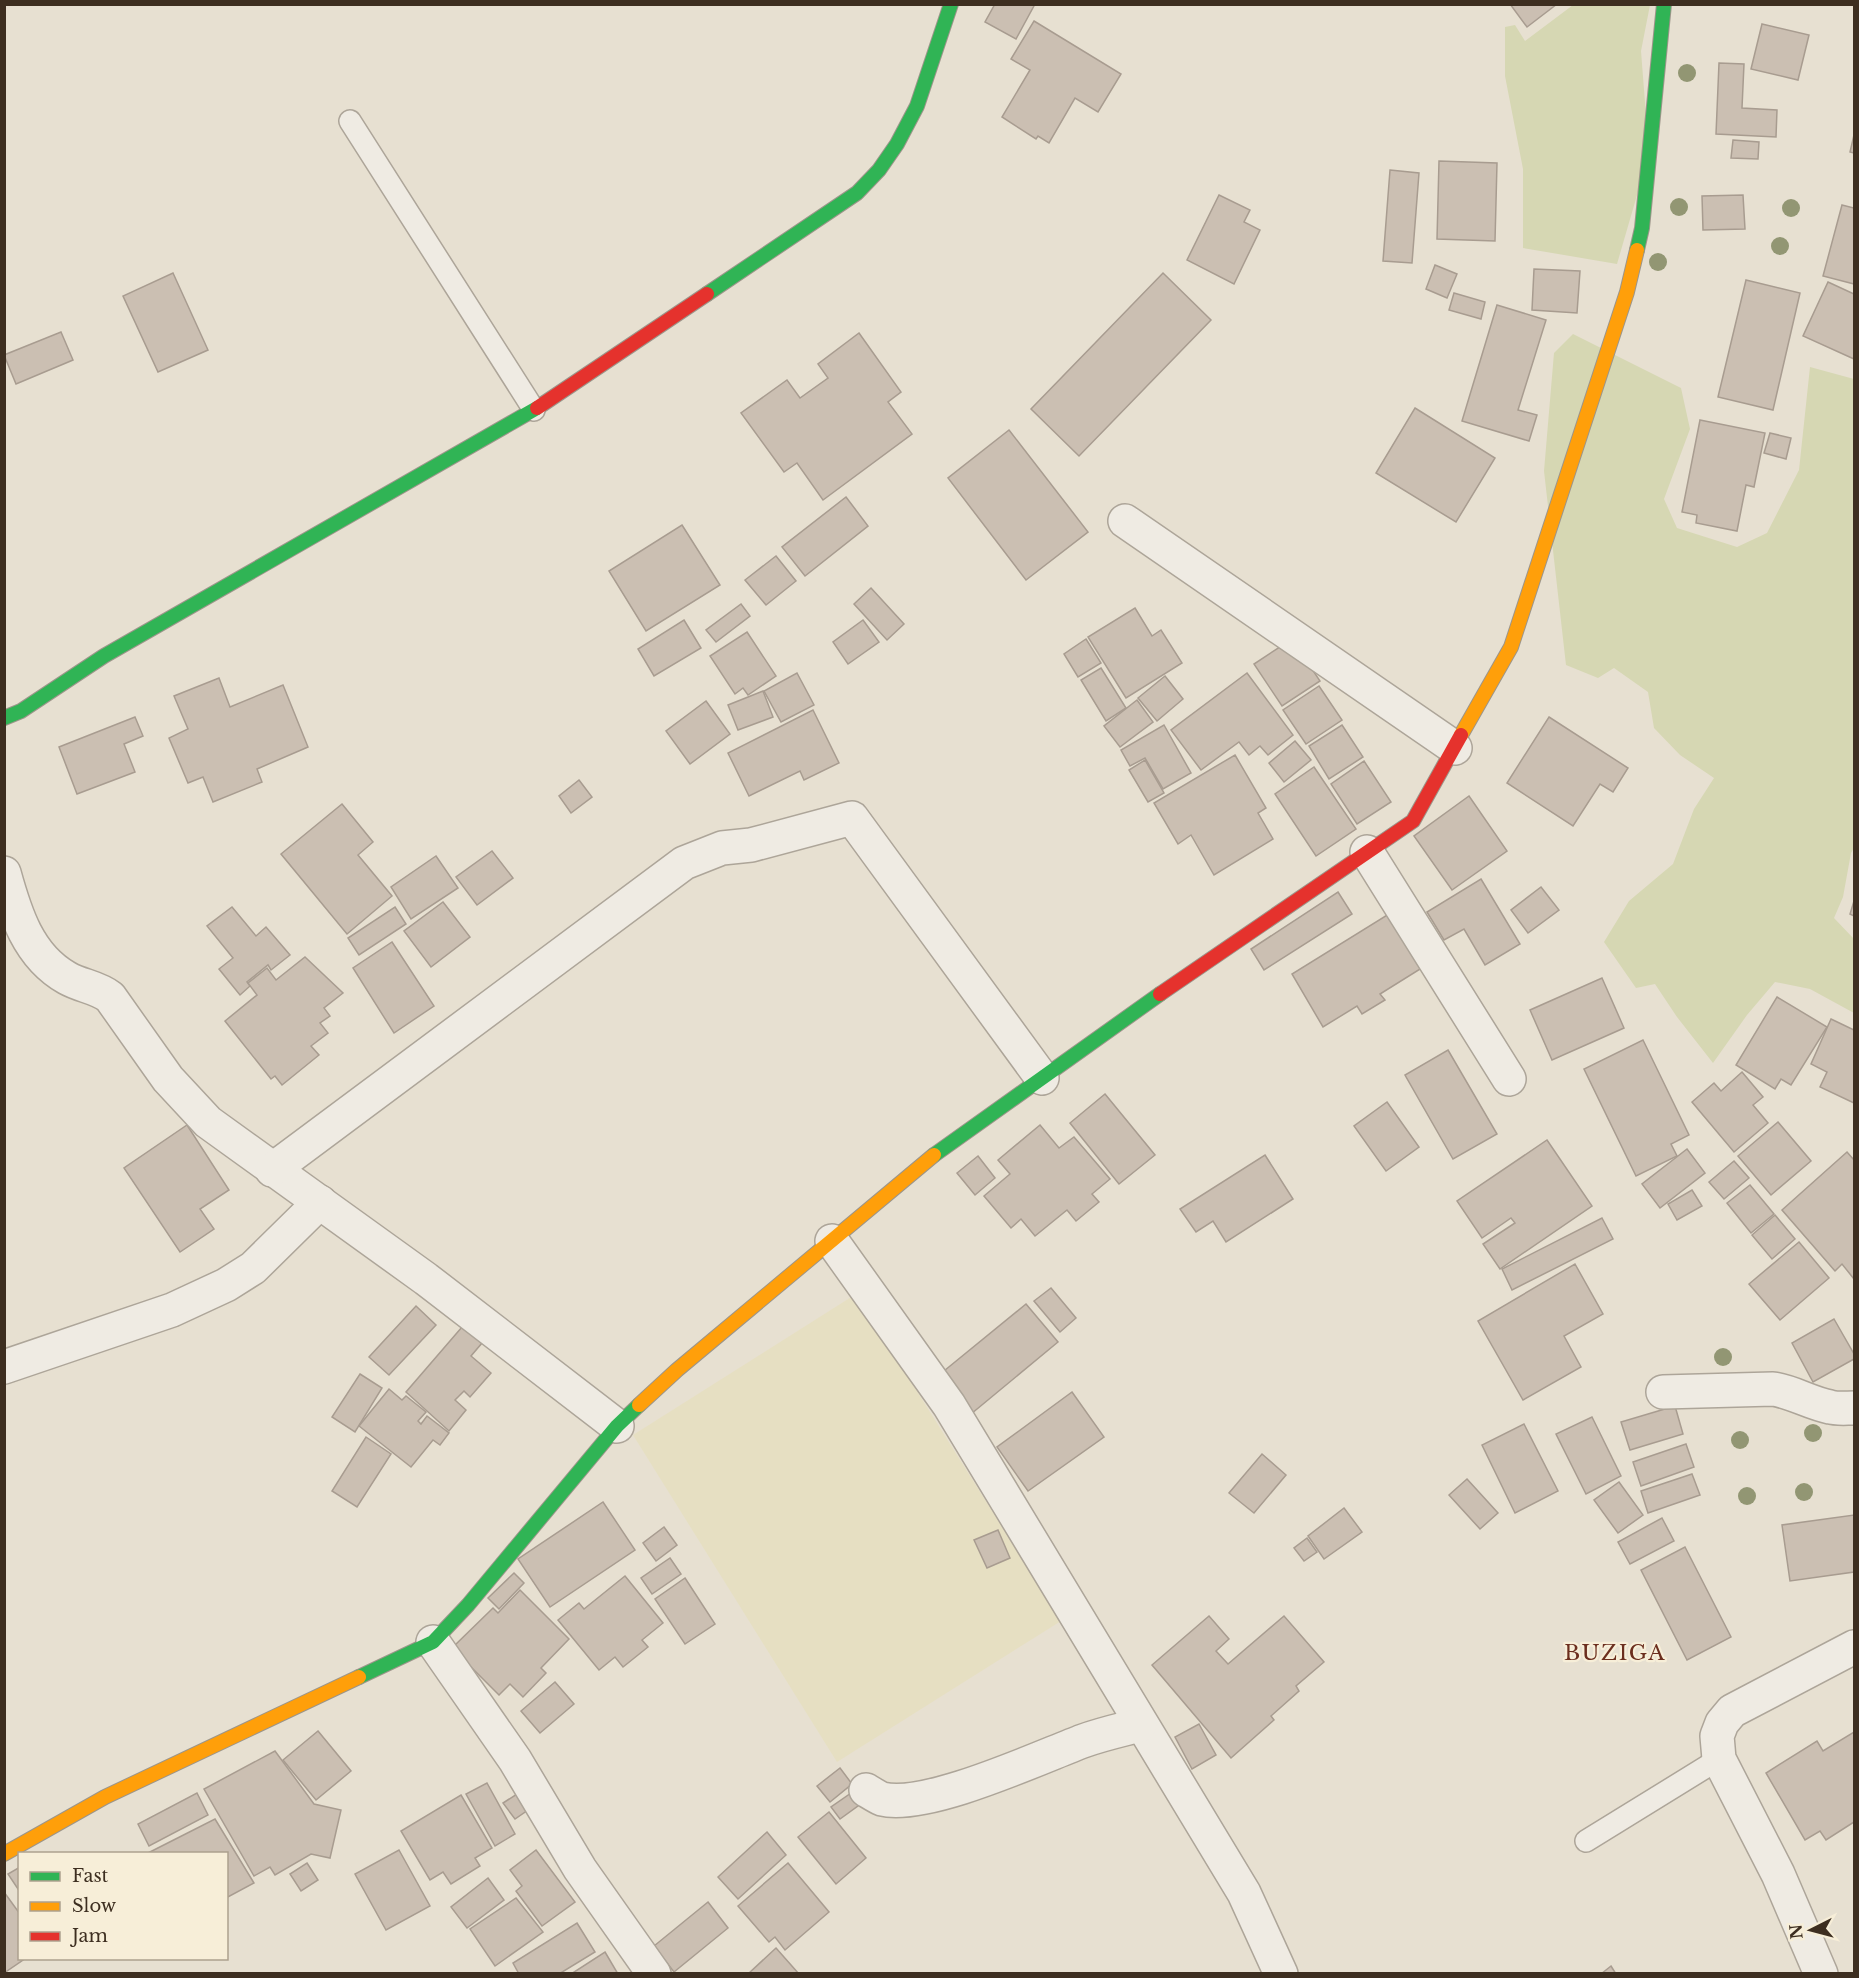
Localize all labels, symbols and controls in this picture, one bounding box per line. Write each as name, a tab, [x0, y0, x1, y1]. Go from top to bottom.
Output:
district label: BUZIGA	[1564, 1640, 1666, 1666]
legend	[18, 1852, 228, 1960]
text: Fast	[72, 1865, 109, 1887]
text: Slow	[72, 1895, 117, 1917]
north arrow	[1781, 1900, 1841, 1960]
text: N	[1785, 1923, 1807, 1940]
text: Jam	[70, 1925, 108, 1947]

